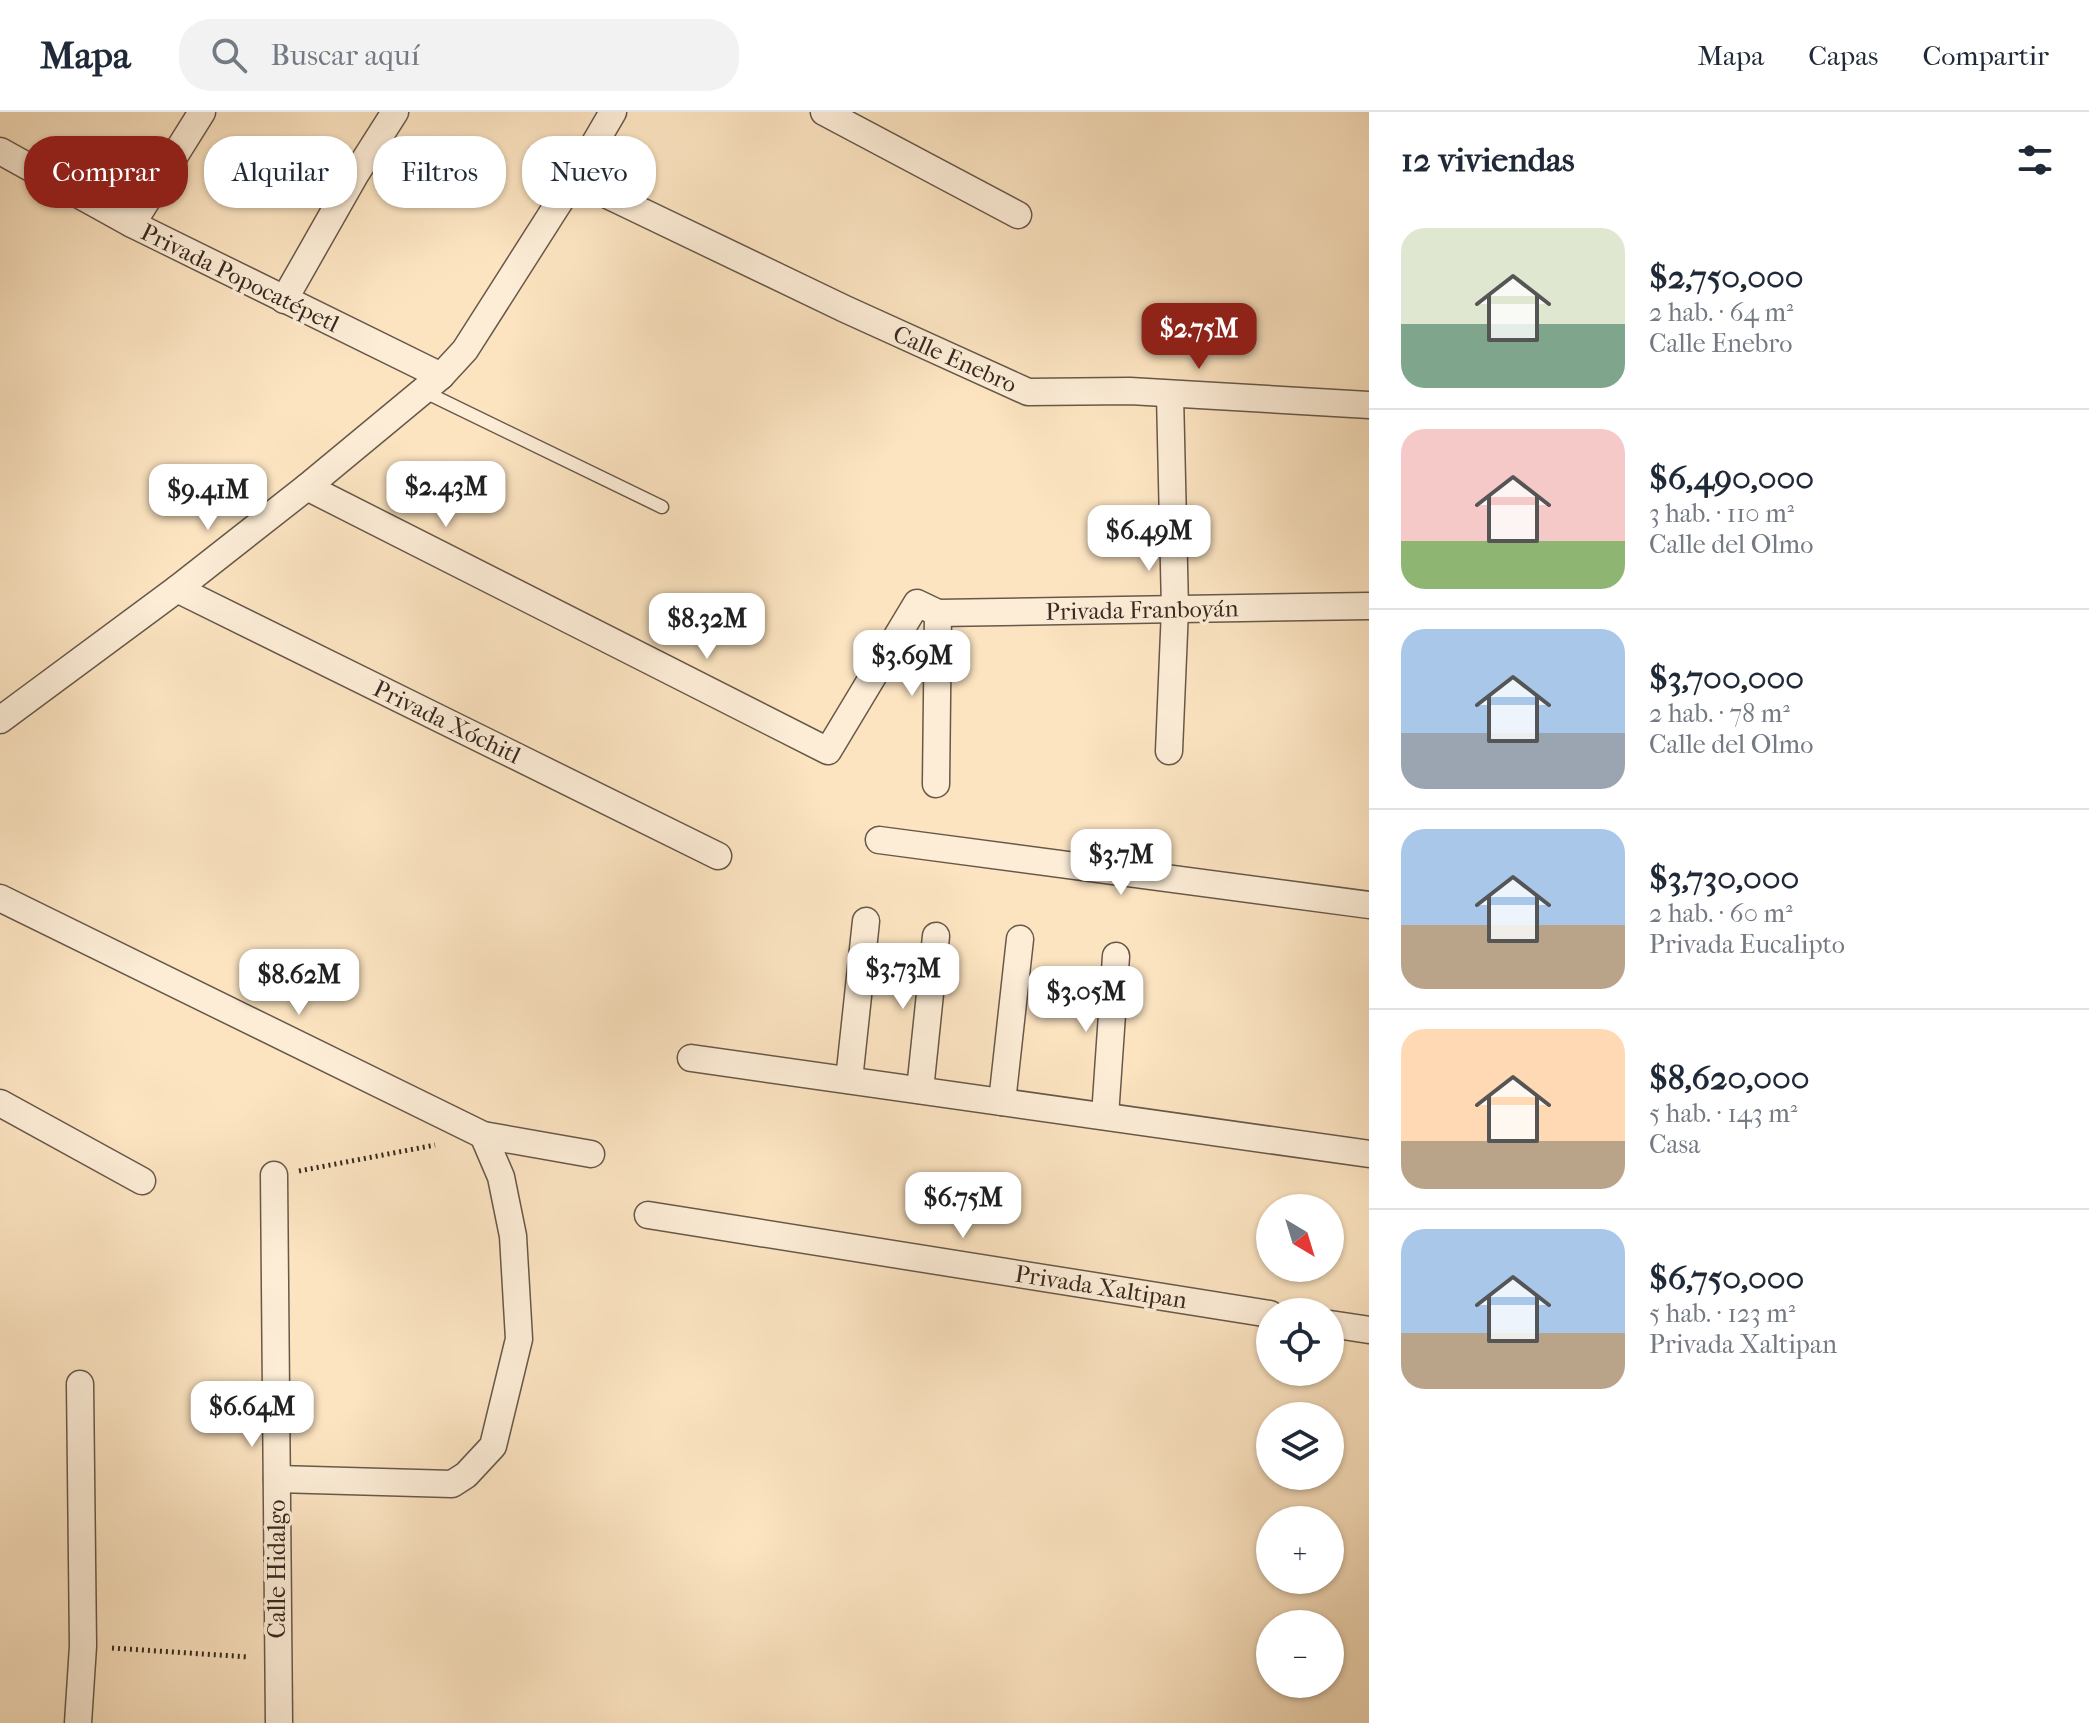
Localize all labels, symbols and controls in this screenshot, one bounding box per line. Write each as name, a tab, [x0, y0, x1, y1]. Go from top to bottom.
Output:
search box	[179, 19, 739, 91]
text: Mapa	[40, 33, 131, 78]
icon: search	[207, 33, 251, 77]
text: Buscar aquí	[271, 38, 420, 73]
text: Mapa	[1697, 39, 1764, 72]
text: Capas	[1808, 39, 1878, 72]
text: Compartir	[1922, 39, 2049, 72]
chip: Comprar	[24, 136, 188, 208]
chip: Alquilar	[204, 136, 357, 208]
chip: Filtros	[373, 136, 506, 208]
chip: Nuevo	[522, 136, 656, 208]
icon: filters	[2013, 138, 2057, 182]
text: 12 viviendas	[1401, 140, 1575, 180]
street label: Privada Popocatépetl	[136, 218, 344, 338]
text: $2,750,000	[1649, 257, 1803, 297]
icon: home	[1465, 260, 1561, 356]
text: 2 hab. · 64 m²	[1649, 297, 1793, 328]
pin: $2.75M	[1134, 303, 1264, 371]
text: $2.75M	[1160, 313, 1238, 344]
street label: Calle Enebro	[889, 319, 1021, 399]
text: Calle Enebro	[1649, 328, 1792, 359]
text: $6,490,000	[1649, 458, 1814, 498]
pin: $2.43M	[381, 461, 511, 529]
icon: home	[1465, 461, 1561, 557]
pin: $9.41M	[143, 464, 273, 532]
text: $2.43M	[404, 471, 488, 502]
text: $9.41M	[167, 474, 249, 505]
text: 3 hab. · 110 m²	[1649, 498, 1794, 529]
pin: $6.49M	[1084, 505, 1214, 573]
text: $6.49M	[1106, 515, 1192, 546]
text: Calle del Olmo	[1649, 529, 1813, 560]
pin: $8.32M	[642, 593, 772, 661]
street label: Privada Franboyán	[1045, 594, 1239, 626]
text: $8.32M	[667, 603, 747, 634]
pin: $3.69M	[847, 630, 977, 698]
text: $3.69M	[871, 640, 953, 671]
text: $3,700,000	[1649, 658, 1804, 698]
icon: home	[1465, 661, 1561, 757]
street label: Privada Xóchitl	[369, 674, 525, 770]
text: 2 hab. · 78 m²	[1649, 698, 1790, 729]
text: Calle del Olmo	[1649, 729, 1813, 760]
pin: $3.7M	[1065, 829, 1177, 897]
text: $3.7M	[1089, 839, 1153, 870]
text: $3,730,000	[1649, 858, 1799, 898]
icon: home	[1465, 861, 1561, 957]
text: 2 hab. · 60 m²	[1649, 898, 1793, 929]
text: Privada Eucalipto	[1649, 929, 1845, 960]
pin: $3.73M	[838, 943, 968, 1011]
pin: $8.62M	[234, 949, 364, 1017]
text: $3.73M	[865, 953, 941, 984]
text: $8.62M	[257, 959, 341, 990]
pin: $3.05M	[1021, 966, 1151, 1034]
text: $3.05M	[1046, 976, 1126, 1007]
text: $8,620,000	[1649, 1058, 1810, 1098]
icon: home	[1465, 1061, 1561, 1157]
text: 5 hab. · 143 m²	[1649, 1098, 1797, 1129]
text: Casa	[1649, 1129, 1700, 1160]
pin: $6.75M	[898, 1172, 1028, 1240]
text: $6.75M	[923, 1182, 1003, 1213]
north arrow	[1256, 1194, 1344, 1282]
map controls	[1256, 1194, 1344, 1698]
text: $6,750,000	[1649, 1258, 1804, 1298]
street label: Privada Xaltipan	[1013, 1260, 1189, 1314]
icon: home	[1465, 1261, 1561, 1357]
button: locate	[1256, 1298, 1344, 1386]
text: 5 hab. · 123 m²	[1649, 1298, 1795, 1329]
text: Privada Xaltipan	[1649, 1329, 1837, 1360]
pin: $6.64M	[187, 1381, 317, 1449]
text: $6.64M	[209, 1391, 295, 1422]
button: layers	[1256, 1402, 1344, 1490]
street label: Calle Hidalgo	[263, 1500, 291, 1638]
button: +	[1256, 1506, 1344, 1594]
button: −	[1256, 1610, 1344, 1698]

